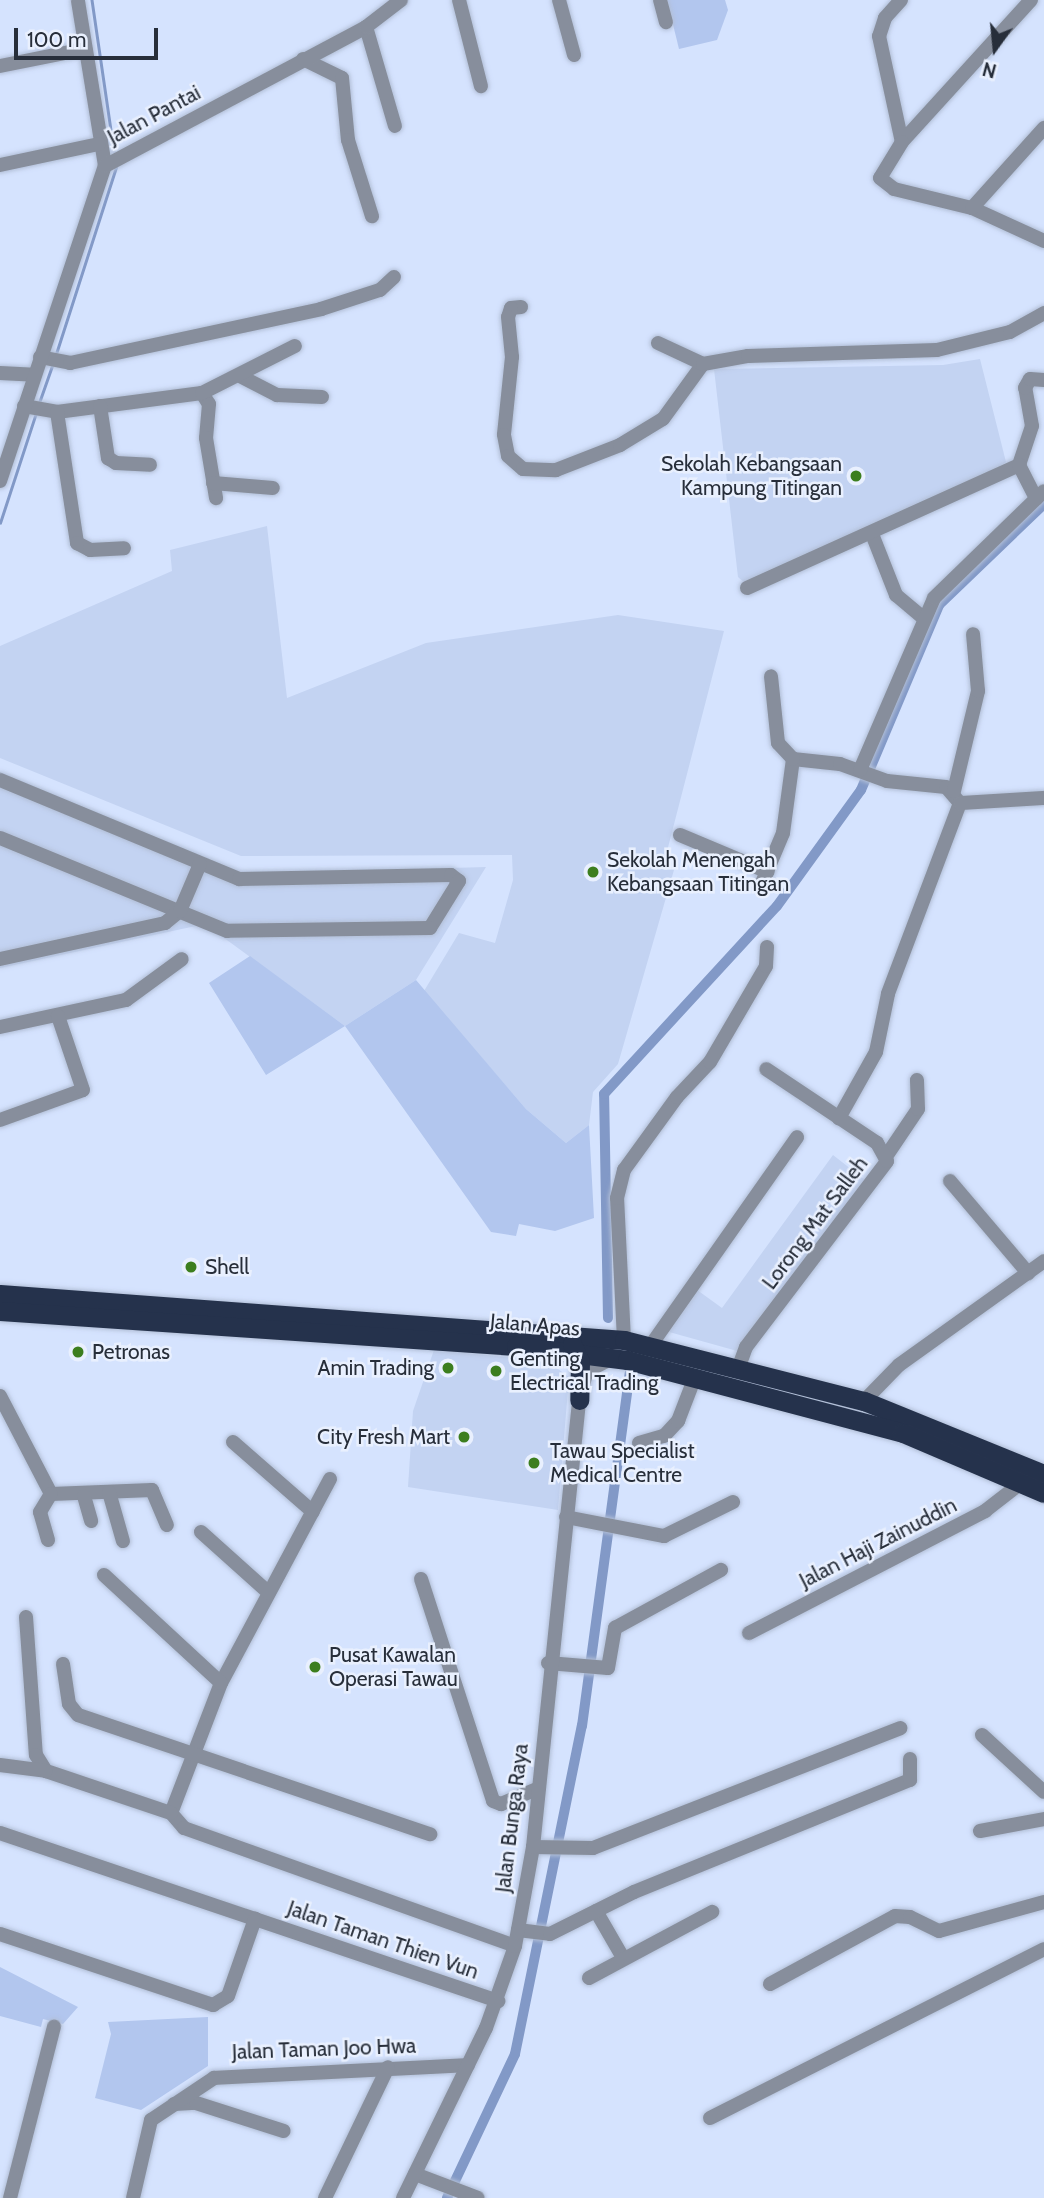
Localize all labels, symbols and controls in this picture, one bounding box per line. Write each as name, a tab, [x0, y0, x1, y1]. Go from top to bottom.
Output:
scale bar	[18, 14, 161, 58]
north arrow	[960, 14, 1030, 84]
text: 100 m	[27, 27, 86, 52]
text: N	[980, 57, 999, 83]
street label: Jalan Pantai	[103, 80, 205, 150]
place label: Sekolah Kebangsaan Kampung Titingan	[661, 451, 842, 501]
marker: Sekolah Kebangsaan Kampung Titingan	[848, 468, 864, 484]
place label: Sekolah Menengah Kebangsaan Titingan	[607, 847, 789, 897]
marker: Sekolah Menengah Kebangsaan Titingan	[585, 864, 601, 880]
street label: Lorong Mat Salleh	[757, 1152, 873, 1294]
place label: Shell	[205, 1254, 249, 1280]
marker: Shell	[183, 1259, 199, 1275]
street label: Jalan Apas	[489, 1309, 581, 1341]
place label: Petronas	[92, 1339, 170, 1365]
marker: Petronas	[70, 1344, 86, 1360]
place label: Genting Electrical Trading	[510, 1346, 658, 1396]
place label: Amin Trading	[318, 1355, 434, 1381]
marker: Amin Trading	[440, 1360, 456, 1376]
marker: Genting Electrical Trading	[488, 1363, 504, 1379]
place label: City Fresh Mart	[317, 1424, 450, 1450]
marker: City Fresh Mart	[456, 1429, 472, 1445]
place label: Tawau Specialist Medical Centre	[550, 1438, 695, 1488]
marker: Tawau Specialist Medical Centre	[524, 1453, 544, 1473]
street label: Jalan Haji Zainuddin	[795, 1492, 961, 1594]
place label: Pusat Kawalan Operasi Tawau	[329, 1642, 458, 1692]
marker: Pusat Kawalan Operasi Tawau	[307, 1659, 323, 1675]
street label: Jalan Bunga Raya	[490, 1742, 534, 1894]
street label: Jalan Taman Thien Vun	[284, 1895, 482, 1985]
street label: Jalan Taman Joo Hwa	[231, 2033, 417, 2065]

